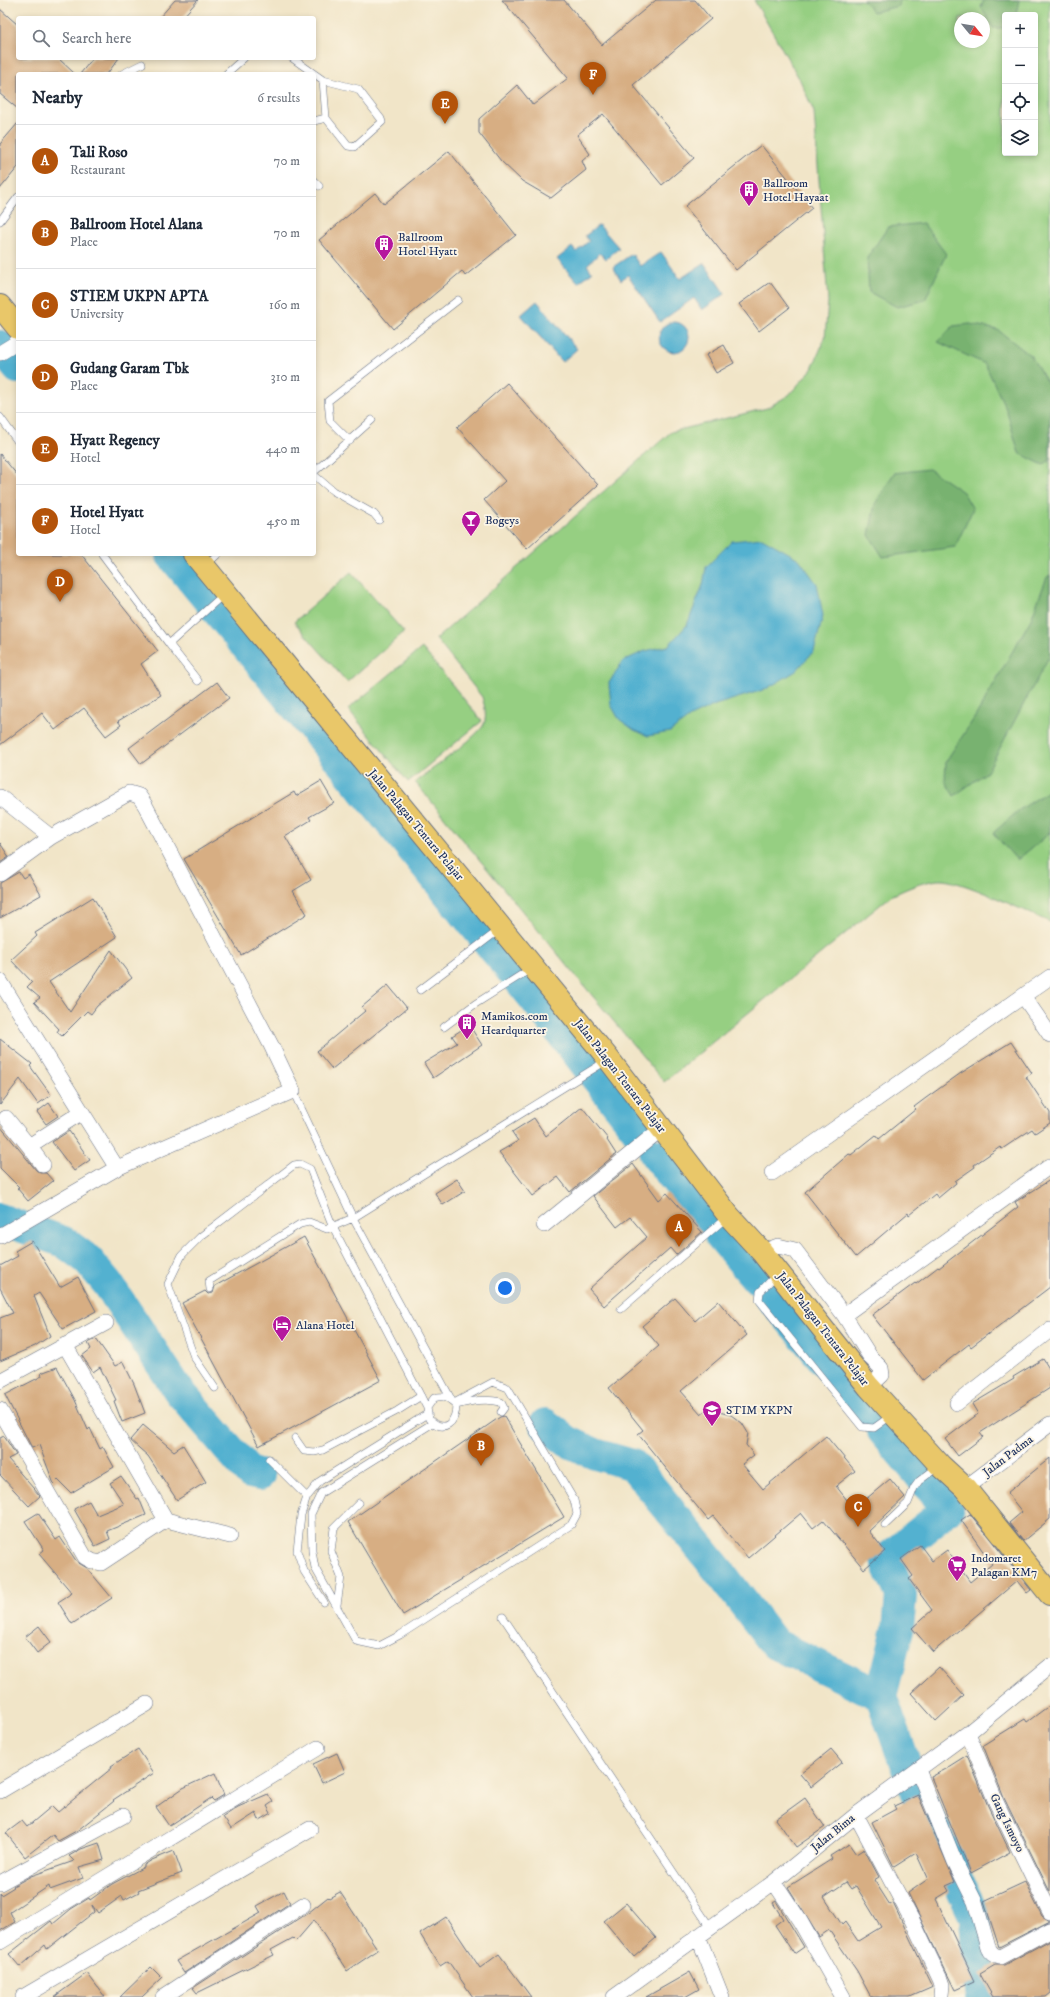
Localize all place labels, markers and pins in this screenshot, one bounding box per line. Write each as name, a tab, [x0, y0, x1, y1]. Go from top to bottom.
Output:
pin: F	[580, 62, 606, 95]
pin: E	[432, 91, 458, 124]
place label: Ballroom Hotel Hayaat	[763, 176, 829, 205]
building icon: Ballroom Hotel Hayaat	[738, 179, 760, 207]
place label: Ballroom Hotel Hyatt	[398, 230, 457, 259]
building icon: Ballroom Hotel Hyatt	[373, 233, 395, 261]
bar icon: Bogeys	[460, 509, 482, 537]
place label: Bogeys	[485, 513, 519, 528]
pin: D	[47, 569, 73, 602]
place label: Mamikos.com Heardquarter	[481, 1009, 548, 1038]
building icon: Mamikos.com Heardquarter	[456, 1012, 478, 1040]
pin: A	[666, 1214, 692, 1247]
hotel icon: Alana Hotel	[271, 1314, 293, 1342]
place label: Alana Hotel	[296, 1318, 355, 1333]
school or university icon: STIM YKPN	[701, 1399, 723, 1427]
place label: STIM YKPN	[726, 1403, 793, 1418]
pin: B	[468, 1433, 494, 1466]
pin: C	[845, 1494, 871, 1527]
place label: Indomaret Palagan KM7	[971, 1551, 1037, 1580]
supermarket icon: Indomaret Palagan KM7	[946, 1554, 968, 1582]

